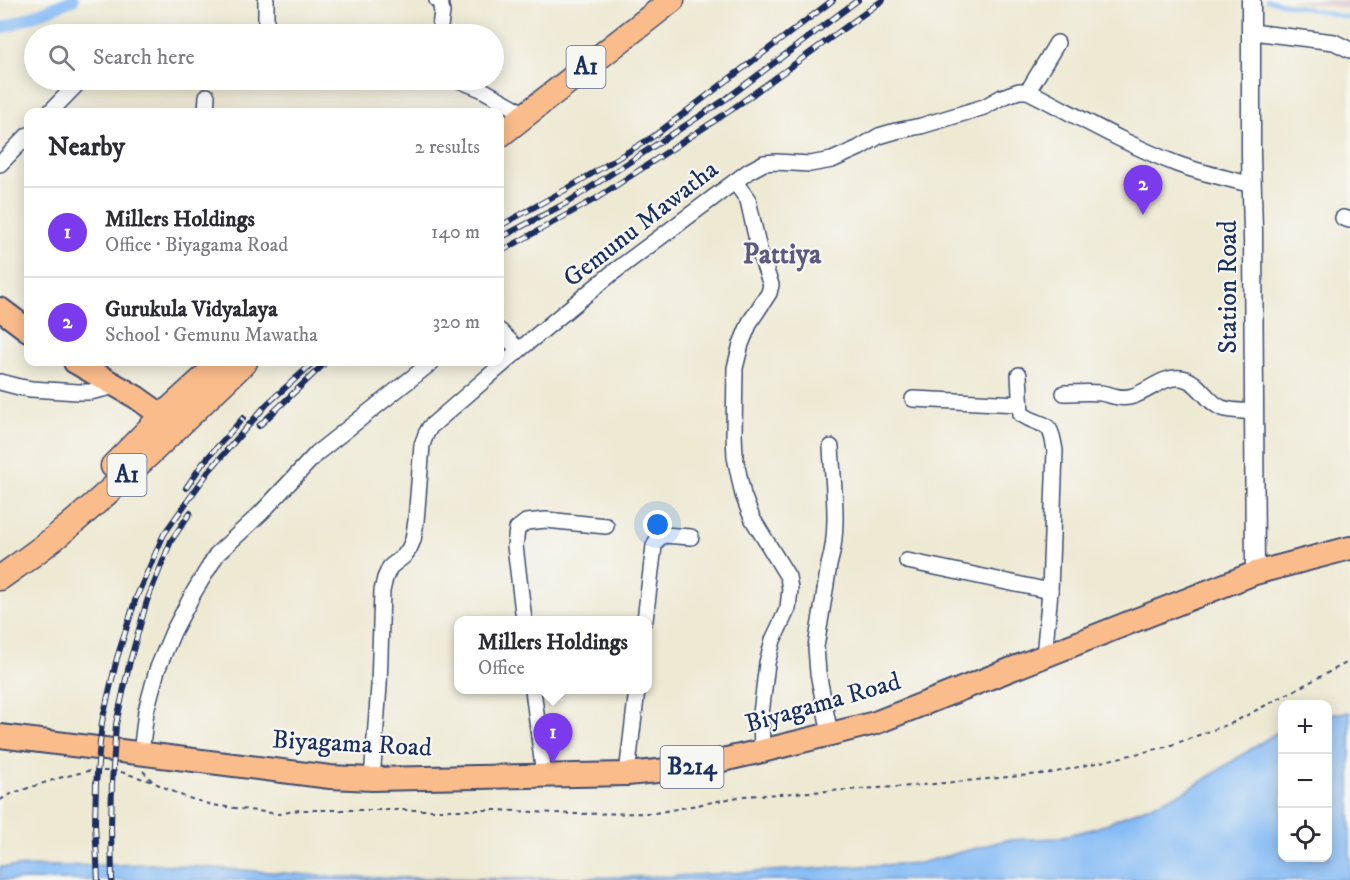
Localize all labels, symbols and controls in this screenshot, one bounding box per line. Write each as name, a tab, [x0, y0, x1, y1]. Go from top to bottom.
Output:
search box	[24, 24, 504, 90]
icon: search	[45, 41, 78, 74]
text: Search here	[93, 44, 195, 71]
road number: A1	[566, 46, 606, 88]
text: Nearby	[48, 131, 125, 164]
text: 2 results	[415, 135, 480, 160]
street label: Gemunu Mawatha	[557, 153, 725, 295]
pin: 2	[1124, 166, 1162, 215]
text: Millers Holdings	[105, 206, 255, 233]
text: 1	[64, 220, 71, 245]
text: 140 m	[431, 220, 480, 245]
street label: Station Road	[1212, 220, 1245, 354]
text: Office · Biyagama Road	[105, 233, 288, 258]
district label: Pattiya	[743, 237, 822, 272]
text: Gurukula Vidyalaya	[105, 296, 278, 323]
text: 2	[63, 310, 72, 335]
text: 320 m	[433, 310, 480, 335]
text: School · Gemunu Mawatha	[105, 323, 318, 348]
road number: A1	[108, 454, 146, 496]
your location	[643, 510, 672, 539]
popup	[454, 616, 652, 694]
text: Millers Holdings	[478, 629, 628, 656]
text: Office	[478, 656, 525, 681]
street label: Biyagama Road	[741, 665, 905, 741]
map controls	[1278, 700, 1332, 862]
button: +	[1278, 700, 1332, 754]
pin: 1	[534, 714, 572, 763]
street label: Biyagama Road	[271, 723, 433, 765]
road number: B214	[660, 746, 724, 788]
button: −	[1278, 754, 1332, 808]
button: locate	[1278, 808, 1332, 862]

